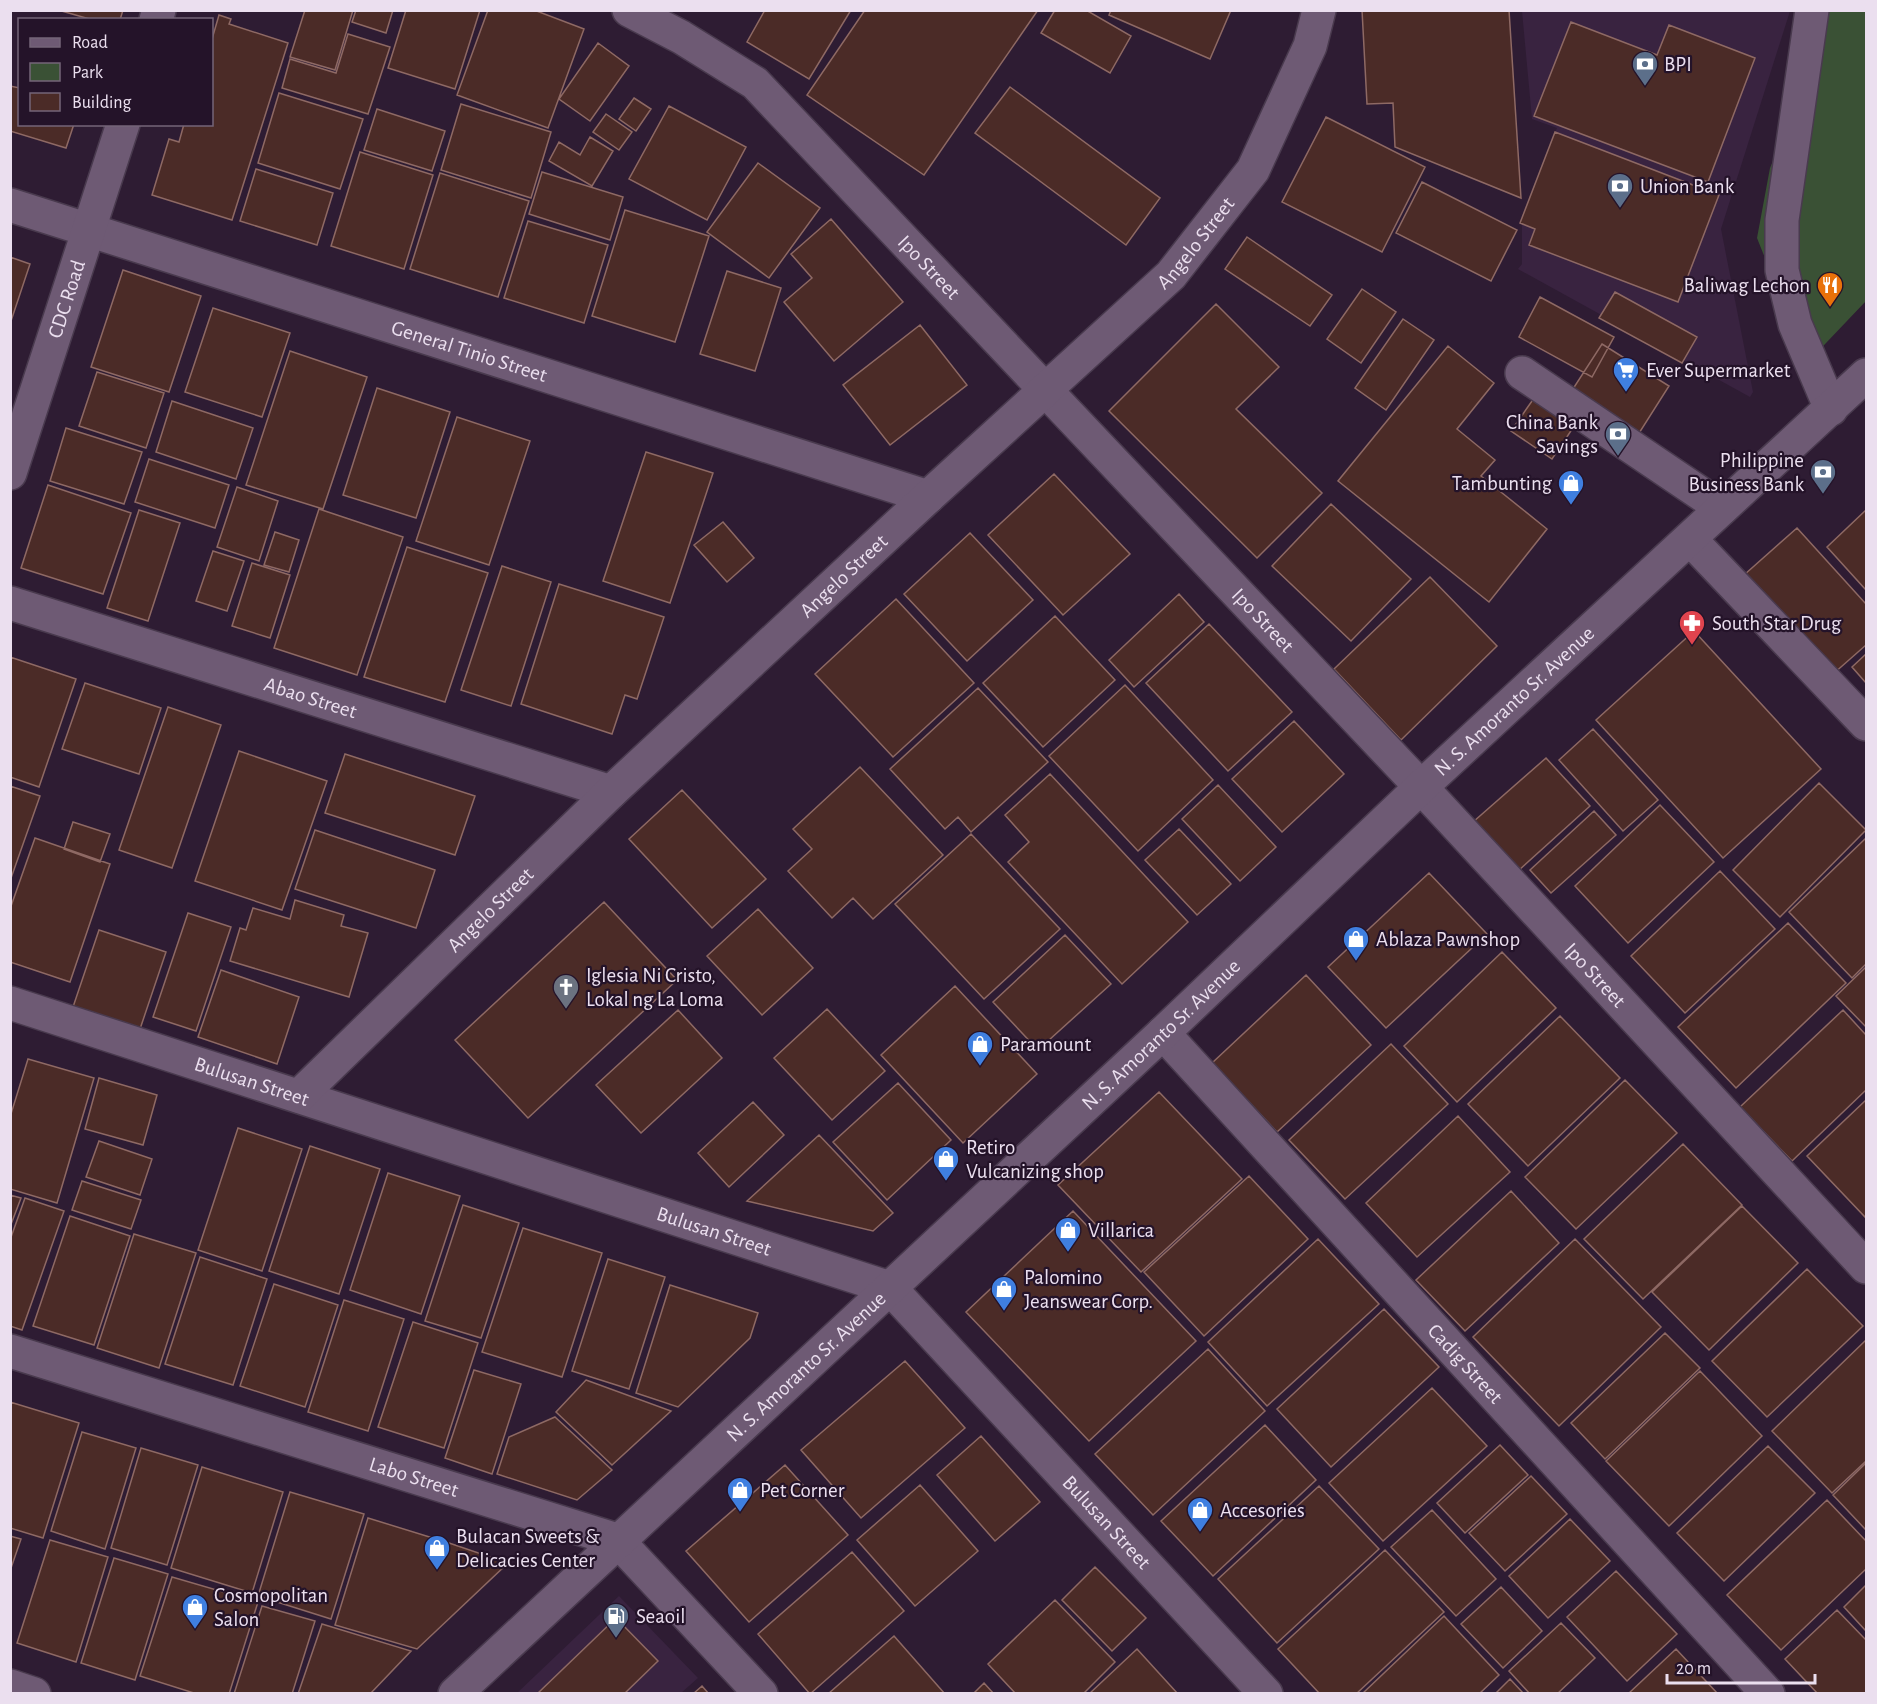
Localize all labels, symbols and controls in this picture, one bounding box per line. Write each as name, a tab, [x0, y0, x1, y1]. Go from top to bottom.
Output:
legend	[18, 18, 213, 126]
text: Road	[72, 34, 108, 52]
bank icon: BPI	[1630, 49, 1660, 87]
place label: BPI	[1664, 54, 1692, 75]
text: Park	[72, 64, 104, 82]
text: Building	[72, 94, 132, 112]
bank icon: Union Bank	[1605, 171, 1635, 209]
place label: Union Bank	[1640, 176, 1735, 197]
street label: Angelo Street	[1153, 193, 1238, 293]
street label: Ipo Street	[894, 231, 964, 303]
street label: CDC Road	[44, 257, 89, 341]
restaurant icon: Baliwag Lechon	[1815, 270, 1845, 308]
place label: Baliwag Lechon	[1683, 275, 1810, 296]
street label: General Tinio Street	[389, 317, 550, 386]
supermarket icon: Ever Supermarket	[1611, 355, 1641, 393]
place label: Ever Supermarket	[1646, 360, 1791, 381]
place label: China Bank Savings	[1506, 412, 1598, 457]
bank icon: China Bank Savings	[1603, 419, 1633, 457]
place label: Philippine Business Bank	[1688, 450, 1804, 495]
bank icon: Philippine Business Bank	[1808, 457, 1838, 495]
shop icon: Tambunting	[1556, 468, 1586, 506]
place label: Tambunting	[1452, 473, 1553, 494]
street label: Angelo Street	[796, 530, 891, 621]
street label: Ipo Street	[1228, 584, 1298, 656]
pharmacy icon: South Star Drug	[1677, 608, 1707, 646]
place label: South Star Drug	[1712, 613, 1842, 634]
street label: N. S. Amoranto Sr. Avenue	[1430, 622, 1598, 780]
street label: Abao Street	[262, 673, 360, 722]
street label: Angelo Street	[443, 863, 538, 956]
shop icon: Ablaza Pawnshop	[1341, 924, 1371, 962]
place label: Ablaza Pawnshop	[1376, 929, 1520, 950]
street label: Ipo Street	[1560, 939, 1630, 1011]
street label: N. S. Amoranto Sr. Avenue	[1077, 955, 1244, 1114]
place label: Iglesia Ni Cristo, Lokal ng La Loma	[586, 965, 724, 1010]
church icon: Iglesia Ni Cristo, Lokal ng La Loma	[551, 972, 581, 1010]
shop icon: Paramount	[965, 1029, 995, 1067]
place label: Paramount	[1000, 1034, 1091, 1055]
street label: Bulusan Street	[192, 1053, 312, 1110]
place label: Retiro Vulcanizing shop	[966, 1137, 1104, 1182]
shop icon: Retiro Vulcanizing shop	[931, 1144, 961, 1182]
street label: Bulusan Street	[654, 1203, 774, 1259]
shop icon: Villarica	[1053, 1215, 1083, 1253]
place label: Villarica	[1088, 1220, 1155, 1241]
place label: Palomino Jeanswear Corp.	[1024, 1267, 1153, 1312]
shop icon: Palomino Jeanswear Corp.	[989, 1274, 1019, 1312]
street label: N. S. Amoranto Sr. Avenue	[722, 1287, 889, 1445]
street label: Cadig Street	[1424, 1320, 1507, 1408]
street label: Labo Street	[367, 1453, 461, 1501]
street label: Bulusan Street	[1059, 1471, 1155, 1573]
shop icon: Pet Corner	[725, 1475, 755, 1513]
place label: Pet Corner	[760, 1480, 845, 1501]
shop icon: Accesories	[1185, 1495, 1215, 1533]
place label: Accesories	[1220, 1500, 1305, 1521]
place label: Bulacan Sweets & Delicacies Center	[456, 1526, 600, 1571]
shop icon: Bulacan Sweets & Delicacies Center	[422, 1533, 452, 1571]
place label: Cosmopolitan Salon	[214, 1585, 328, 1630]
shop icon: Cosmopolitan Salon	[180, 1592, 210, 1630]
fuel station icon: Seaoil	[601, 1601, 631, 1639]
place label: Seaoil	[636, 1606, 685, 1627]
scale bar	[1667, 1647, 1816, 1685]
text: 20 m	[1676, 1660, 1711, 1678]

